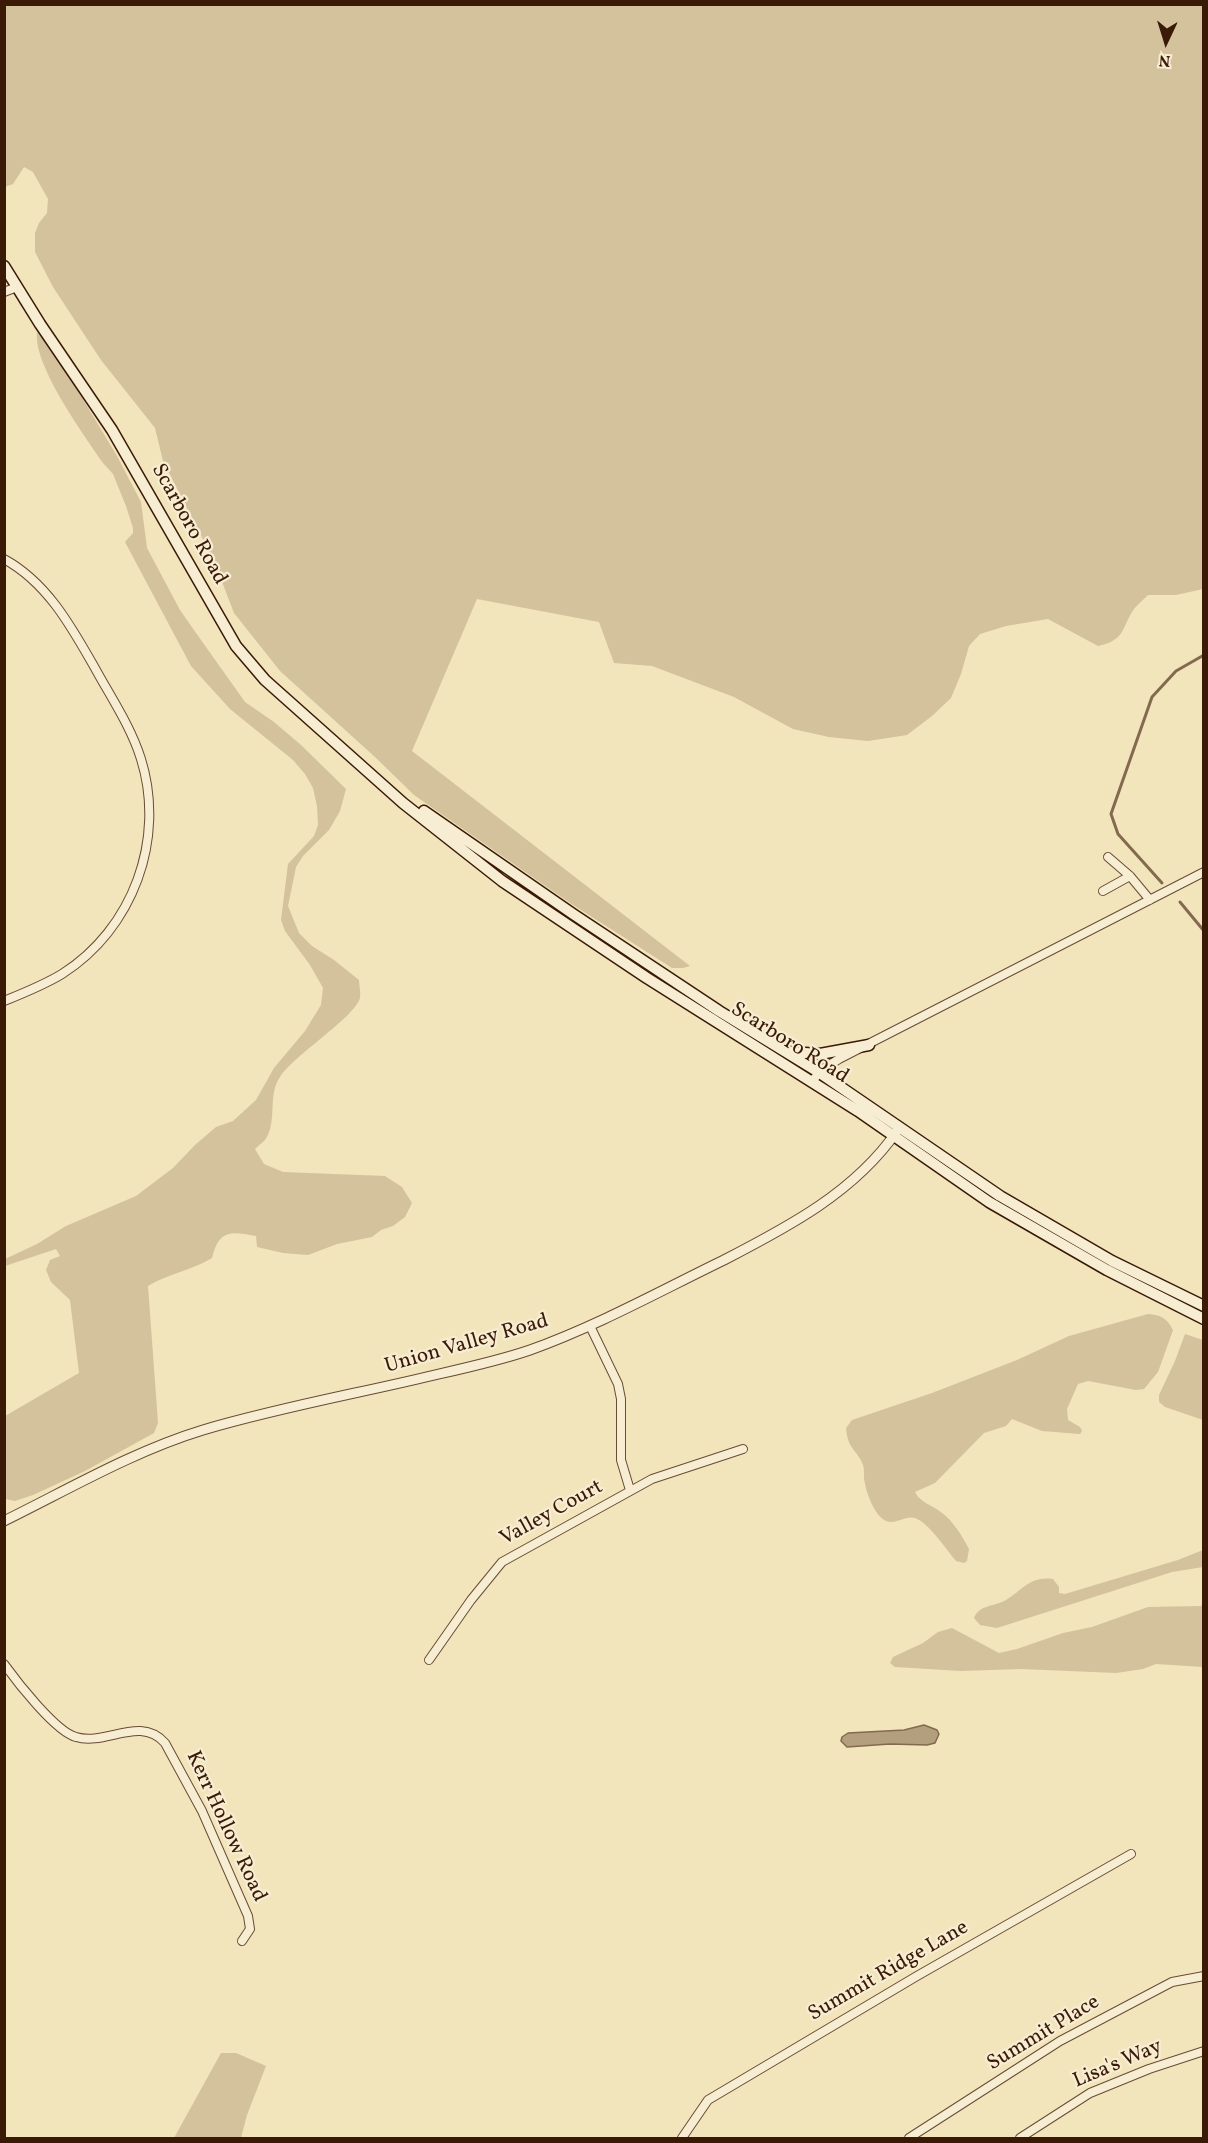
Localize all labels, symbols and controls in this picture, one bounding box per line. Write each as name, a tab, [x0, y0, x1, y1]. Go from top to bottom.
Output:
north arrow	[1136, 12, 1196, 72]
text: N	[1158, 49, 1171, 71]
street label: Scarboro Road	[144, 460, 232, 590]
street label: Scarboro Road	[725, 998, 853, 1090]
street label: Union Valley Road	[382, 1310, 552, 1380]
street label: Valley Court	[496, 1475, 608, 1553]
street label: Kerr Hollow Road	[179, 1748, 271, 1906]
street label: Summit Ridge Lane	[804, 1916, 974, 2028]
street label: Summit Place	[983, 1991, 1105, 2077]
street label: Lisa's Way	[1070, 2035, 1166, 2095]

